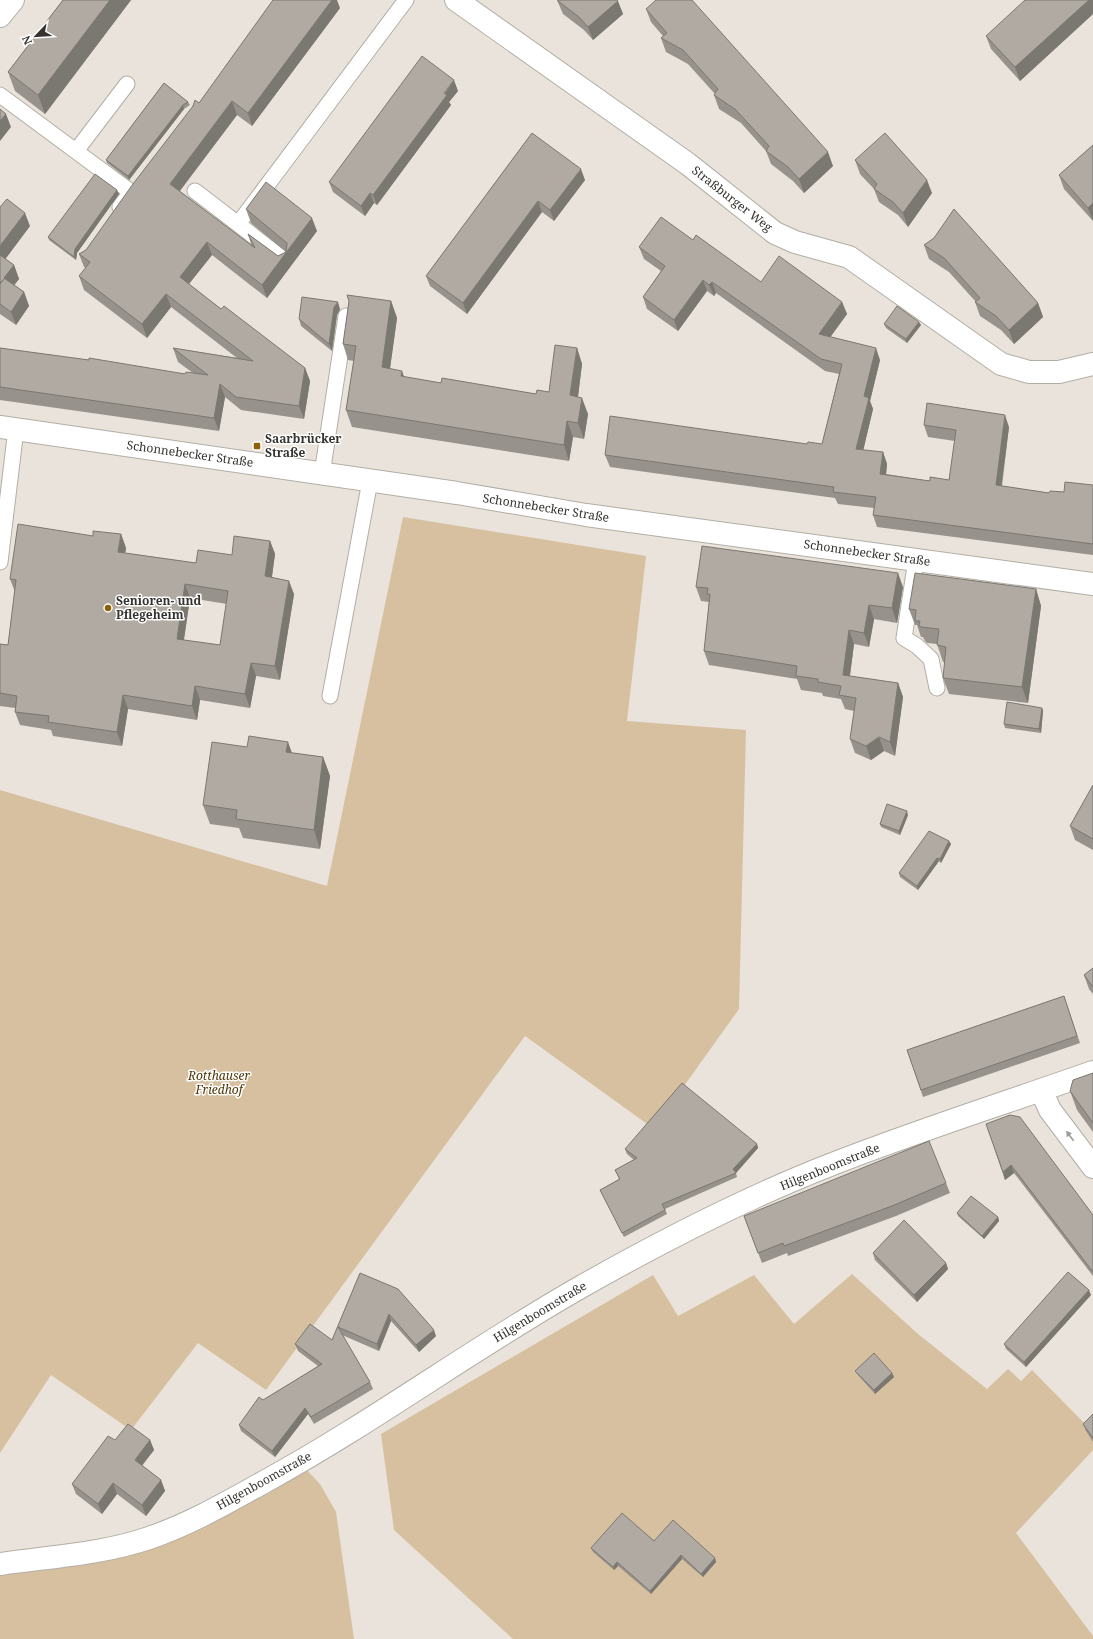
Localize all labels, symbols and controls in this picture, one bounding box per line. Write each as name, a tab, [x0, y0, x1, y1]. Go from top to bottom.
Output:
north arrow	[16, 16, 56, 56]
text: N	[18, 33, 35, 48]
street label: Straßburger Weg	[689, 162, 776, 236]
place label: Saarbrücker Straße	[265, 430, 342, 461]
street label: Schonnebecker Straße	[126, 436, 254, 471]
marker: Saarbrücker Straße	[252, 441, 262, 451]
street label: Schonnebecker Straße	[482, 489, 610, 526]
street label: Schonnebecker Straße	[803, 535, 931, 570]
place label: Senioren- und Pflegeheim	[116, 592, 201, 623]
marker: Senioren- und Pflegeheim	[103, 603, 113, 613]
park label: Rotthauser Friedhof	[187, 1067, 250, 1098]
one-way arrow	[1066, 1131, 1074, 1141]
street label: Hilgenboomstraße	[777, 1139, 882, 1194]
street label: Hilgenboomstraße	[490, 1277, 590, 1346]
street label: Hilgenboomstraße	[213, 1447, 314, 1514]

